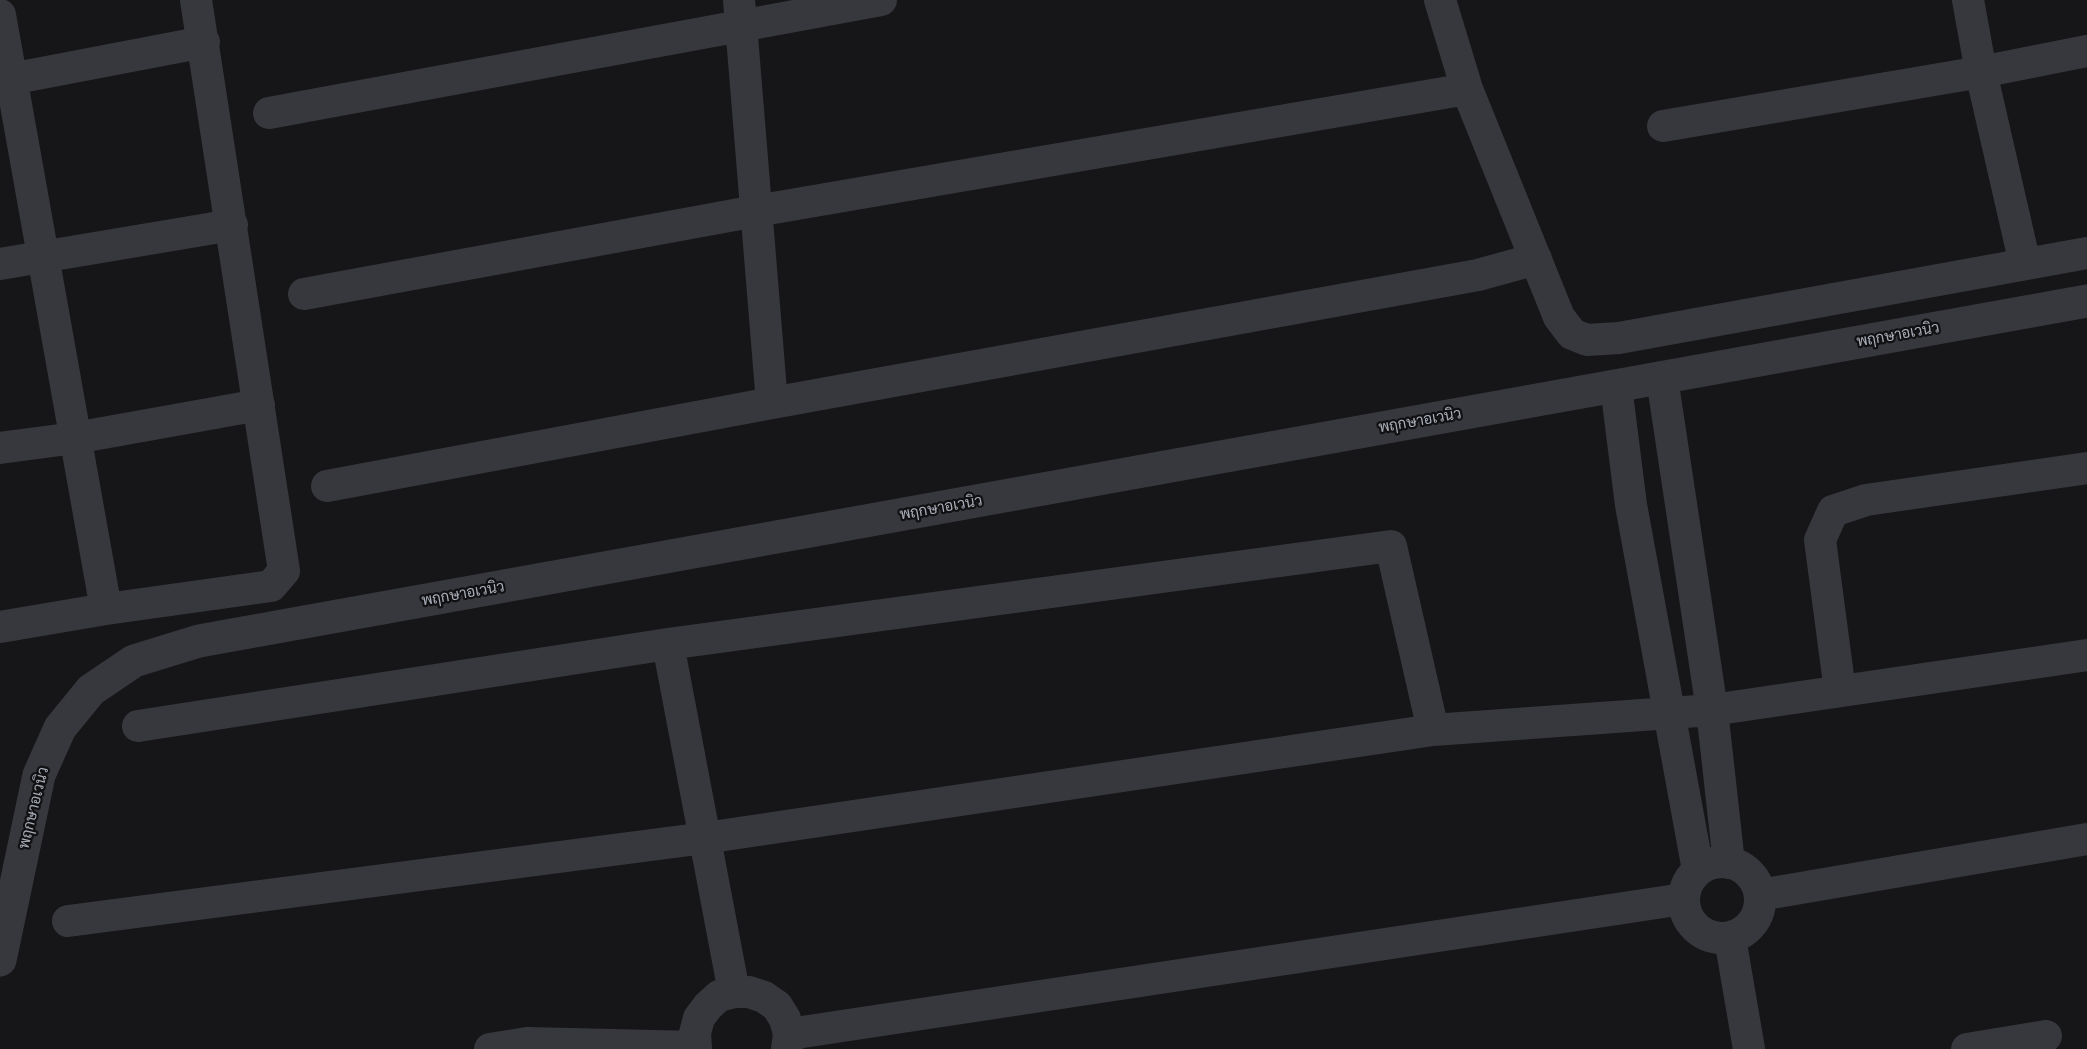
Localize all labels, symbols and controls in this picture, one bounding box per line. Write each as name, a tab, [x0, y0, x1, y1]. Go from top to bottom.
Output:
street label: พฤกษาอเวนิว	[1855, 319, 1941, 351]
street label: พฤกษาอเวนิว	[1377, 405, 1463, 437]
street label: พฤกษาอเวนิว	[898, 492, 984, 524]
street label: พฤกษาอเวนิว	[420, 578, 506, 610]
street label: พฤกษาอเวนิว	[15, 765, 53, 851]

